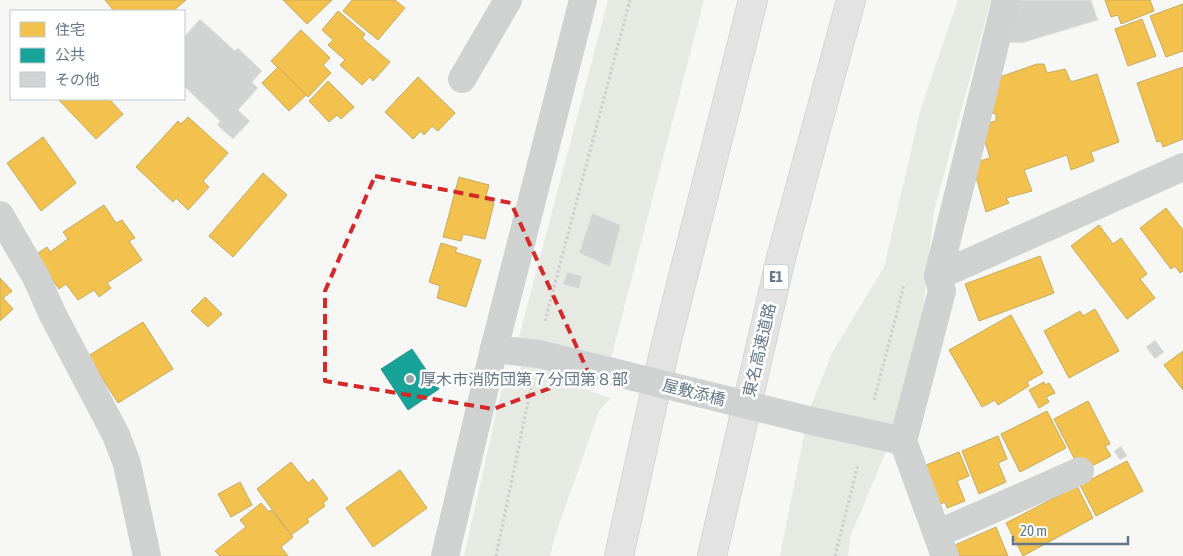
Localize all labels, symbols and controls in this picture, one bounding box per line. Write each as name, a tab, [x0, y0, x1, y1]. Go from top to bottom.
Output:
legend	[10, 10, 185, 100]
text: 住宅	[55, 21, 85, 38]
text: 公共	[55, 46, 85, 63]
text: その他	[55, 71, 100, 88]
road number: E1	[764, 264, 788, 290]
street label: 東名高速道路	[739, 301, 779, 399]
place label: 厚木市消防団第７分団第８部	[420, 370, 628, 388]
marker: 厚木市消防団第７分団第８部	[404, 373, 416, 385]
street label: 屋敷添橋	[661, 376, 727, 408]
scale bar	[1013, 514, 1128, 546]
text: 20 m	[1020, 522, 1047, 539]

